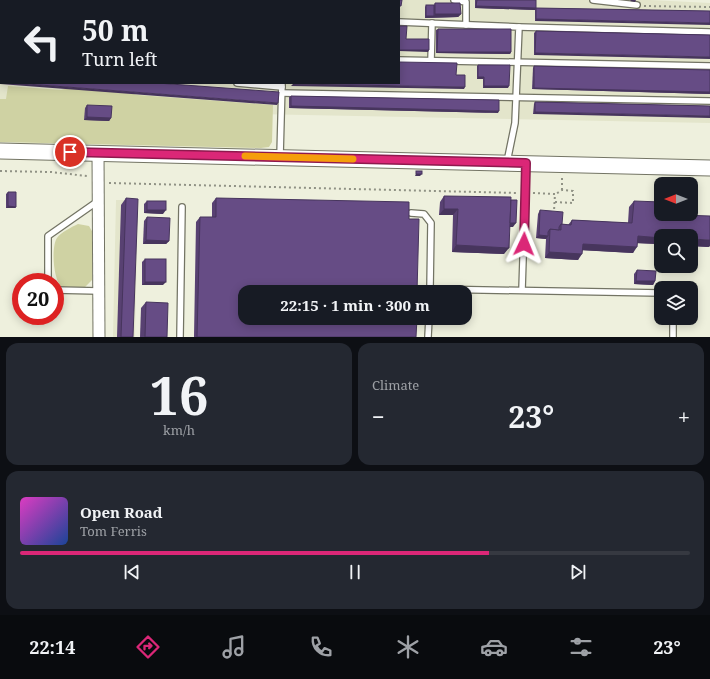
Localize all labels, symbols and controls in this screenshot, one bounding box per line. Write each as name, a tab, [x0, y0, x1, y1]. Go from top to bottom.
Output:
text: 50 m	[82, 11, 149, 49]
icon: left	[16, 16, 68, 68]
text: Turn left	[82, 47, 157, 71]
pin	[53, 135, 87, 169]
icon: arrive	[59, 141, 81, 163]
north arrow	[654, 177, 698, 221]
map controls	[654, 177, 698, 325]
position arrow	[503, 223, 545, 265]
button: search	[654, 229, 698, 273]
speed limit sign: 20	[12, 273, 64, 325]
button: layers	[654, 281, 698, 325]
text: 22:15 · 1 min · 300 m	[280, 295, 430, 315]
text: 16	[150, 359, 208, 430]
text: Climate	[372, 376, 419, 394]
text: 23°	[508, 396, 554, 437]
text: −	[372, 401, 385, 431]
text: +	[678, 401, 690, 431]
text: km/h	[163, 421, 195, 439]
text: Open Road	[80, 502, 163, 522]
text: Tom Ferris	[80, 522, 147, 540]
icon: previous	[121, 561, 143, 583]
icon: pause	[344, 561, 366, 583]
icon: next	[567, 561, 589, 583]
icon: directions	[134, 633, 162, 661]
icon: music	[220, 633, 248, 661]
icon: phone	[307, 633, 335, 661]
icon: climate	[394, 633, 422, 661]
icon: car	[480, 633, 508, 661]
icon: filters	[567, 633, 595, 661]
text: 22:14	[29, 635, 75, 659]
text: 23°	[653, 635, 681, 659]

